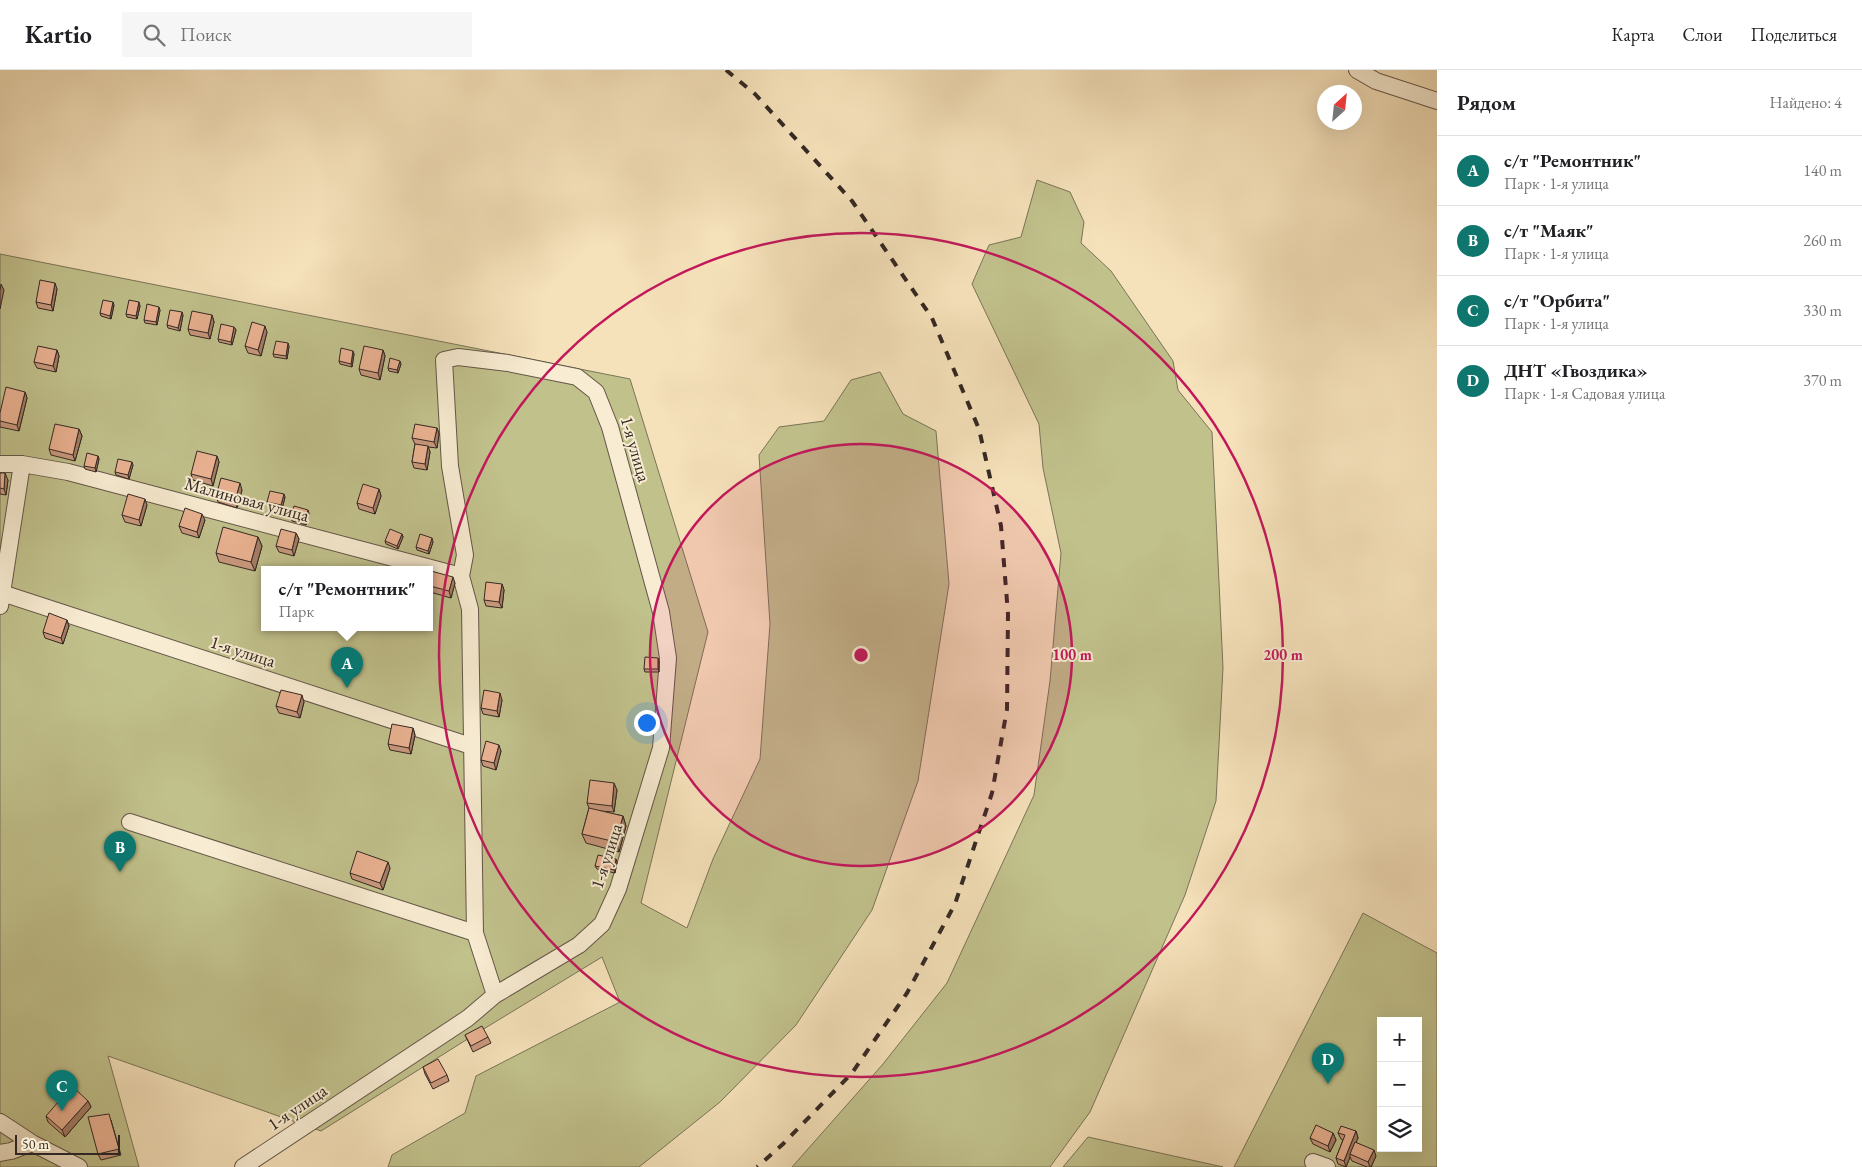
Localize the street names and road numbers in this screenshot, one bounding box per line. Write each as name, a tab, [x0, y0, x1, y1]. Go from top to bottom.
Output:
street label: 1-я улица	[616, 414, 657, 485]
street label: Малиновая улица	[182, 471, 313, 527]
street label: 1-я улица	[207, 630, 279, 673]
street label: 1-я улица	[585, 820, 628, 892]
street label: 1-я улица	[263, 1078, 332, 1135]

